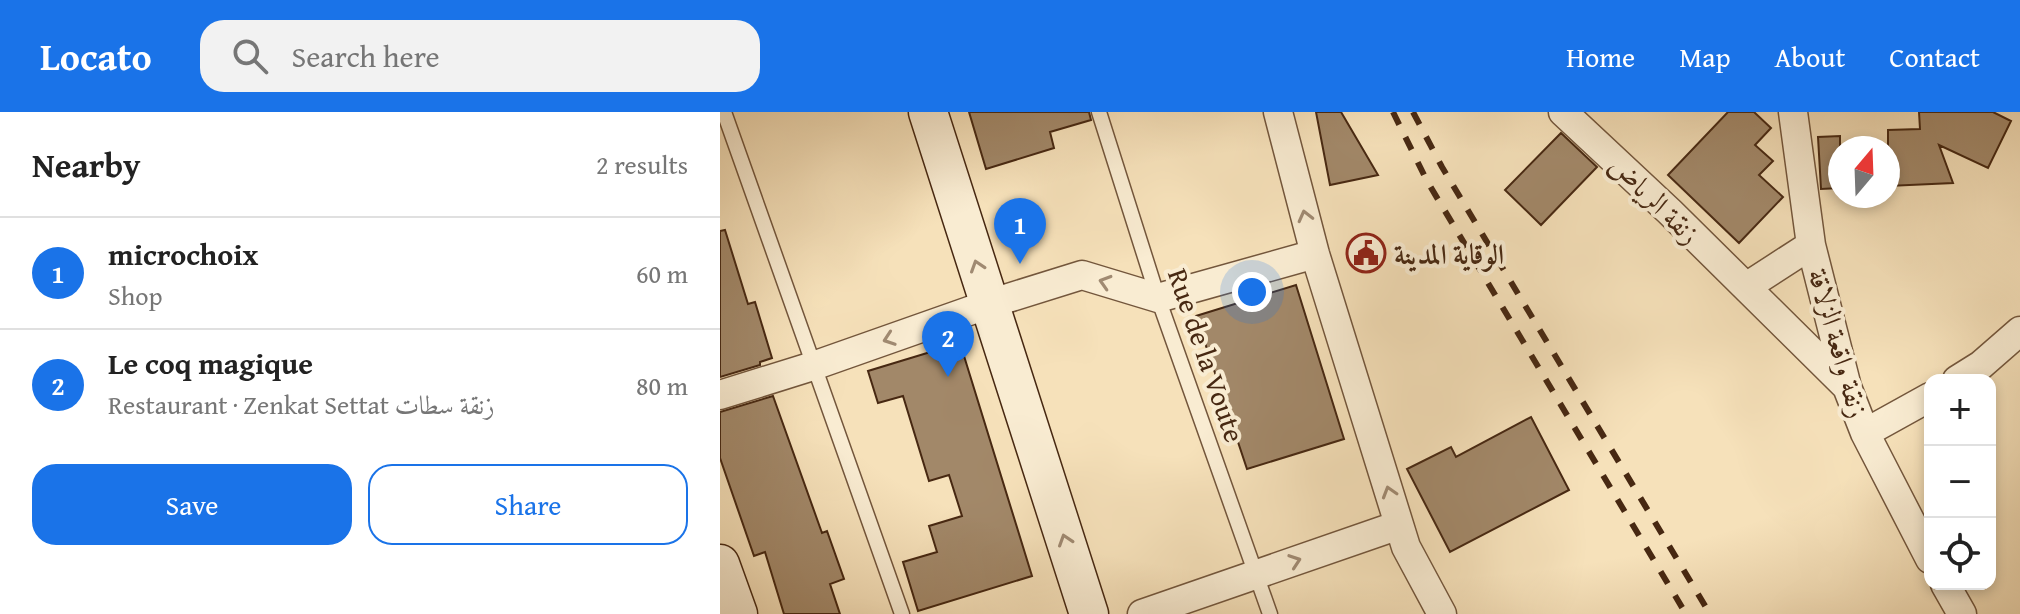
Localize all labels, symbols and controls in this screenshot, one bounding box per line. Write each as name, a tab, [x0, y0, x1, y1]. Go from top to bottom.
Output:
search box	[200, 20, 760, 92]
text: Locato	[40, 28, 152, 84]
icon: search	[228, 34, 272, 78]
text: Search here	[292, 34, 440, 78]
text: Home	[1566, 36, 1635, 77]
text: Map	[1679, 36, 1731, 77]
text: About	[1775, 36, 1845, 77]
text: Contact	[1889, 36, 1980, 77]
north arrow	[1828, 136, 1900, 208]
text: Nearby	[32, 140, 141, 189]
text: 2 results	[596, 145, 688, 184]
street label: زنقة الرياض	[1600, 145, 1710, 253]
pin: 1	[994, 198, 1046, 264]
one-way arrow	[1298, 210, 1315, 224]
text: microchoix	[108, 232, 258, 276]
public building icon: الوقاية المدينة	[1345, 232, 1387, 274]
place label: الوقاية المدينة	[1394, 233, 1504, 274]
text: 1	[51, 254, 65, 293]
text: 60 m	[636, 254, 688, 293]
one-way arrow	[970, 259, 986, 273]
street label: Rue de la Voute	[1158, 263, 1256, 447]
street label: زنقة واقعة الزلاقة	[1798, 264, 1880, 422]
your location	[1232, 272, 1272, 312]
one-way arrow	[1099, 275, 1113, 291]
text: Shop	[108, 276, 163, 315]
pin: 2	[922, 311, 974, 377]
one-way arrow	[883, 329, 897, 346]
text: Le coq magique	[108, 341, 313, 385]
text: 2	[51, 366, 65, 405]
text: 80 m	[636, 366, 688, 405]
map controls	[1924, 374, 1996, 590]
button: +	[1924, 374, 1996, 446]
text: Restaurant · Zenkat Settat زنقة سطات	[108, 385, 495, 424]
button: −	[1924, 446, 1996, 518]
button: Save	[32, 464, 352, 545]
button: Share	[368, 464, 688, 545]
one-way arrow	[1382, 485, 1398, 499]
button: locate	[1924, 518, 1996, 590]
one-way arrow	[1058, 533, 1074, 547]
one-way arrow	[1288, 554, 1302, 570]

